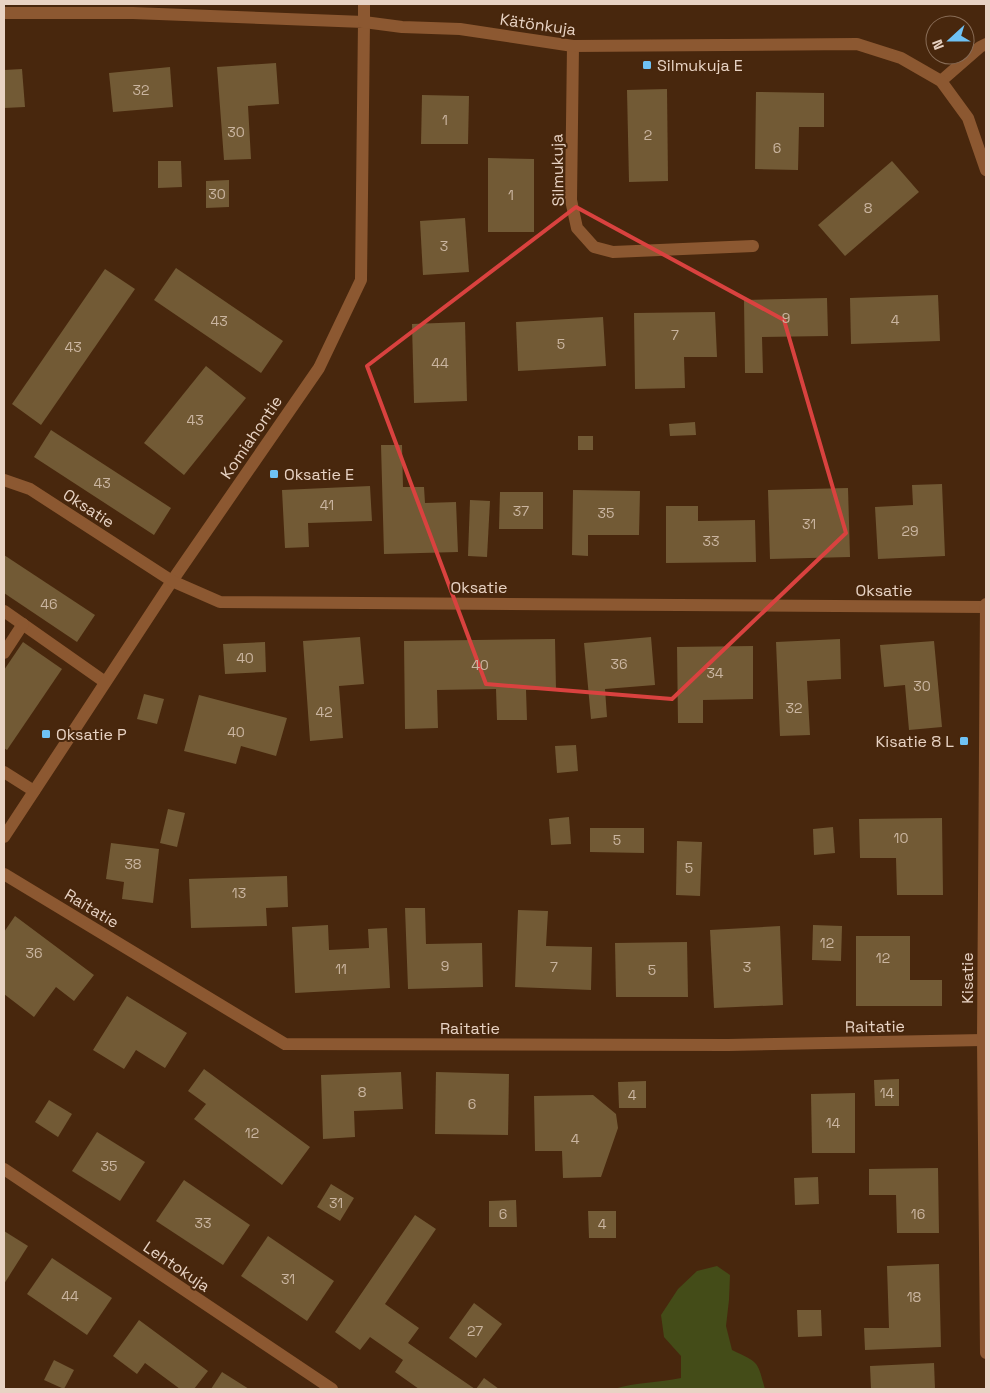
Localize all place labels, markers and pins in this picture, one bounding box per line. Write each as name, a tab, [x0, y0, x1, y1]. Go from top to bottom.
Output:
place label: Silmukuja E	[657, 55, 743, 76]
marker: Silmukuja E	[641, 59, 653, 71]
place label: Oksatie E	[284, 464, 354, 485]
marker: Oksatie E	[268, 468, 280, 480]
place label: Oksatie P	[56, 724, 127, 745]
marker: Oksatie P	[40, 728, 52, 740]
place label: Kisatie 8 L	[876, 731, 954, 752]
marker: Kisatie 8 L	[958, 735, 970, 747]

